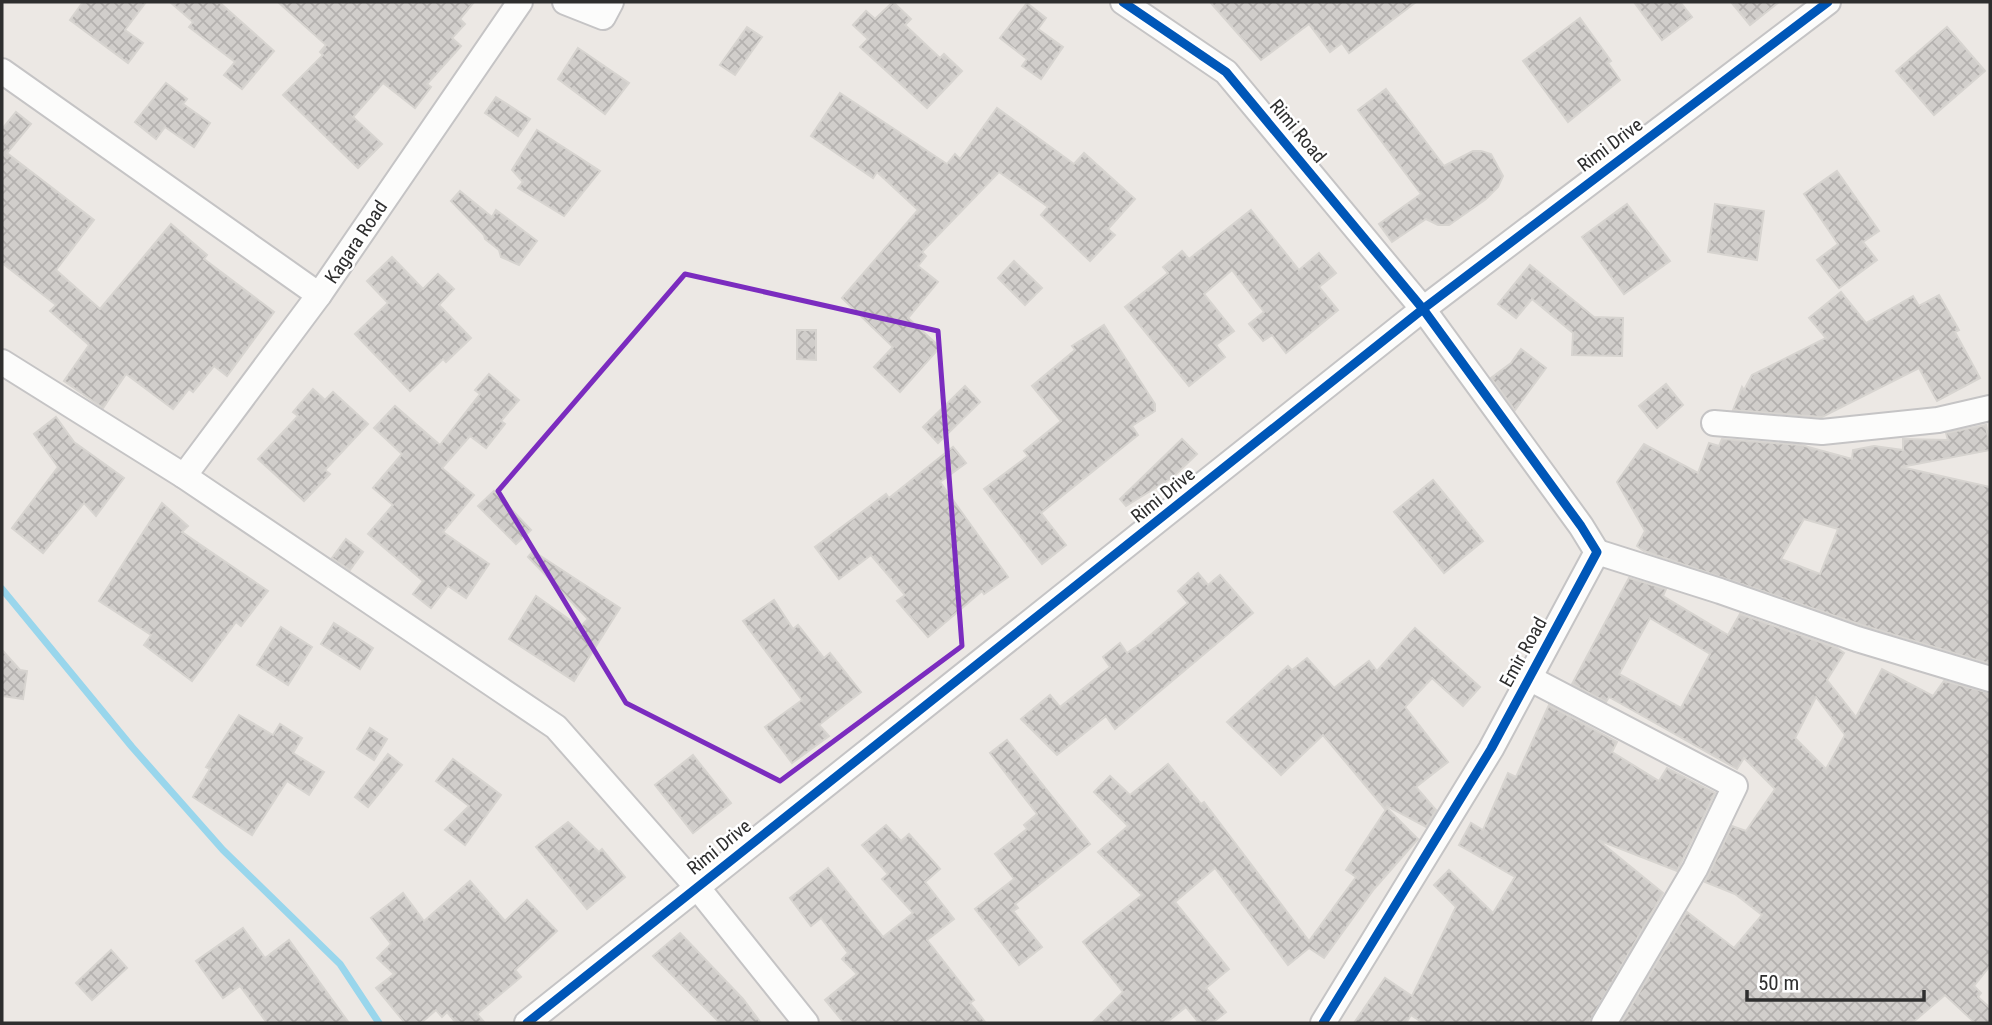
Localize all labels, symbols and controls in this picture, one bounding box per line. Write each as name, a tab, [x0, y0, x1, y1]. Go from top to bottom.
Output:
street label: Rimi Road	[1265, 95, 1331, 167]
street label: Rimi Drive	[1573, 113, 1647, 177]
street label: Kagara Road	[320, 196, 392, 288]
street label: Rimi Drive	[1126, 462, 1200, 528]
street label: Emir Road	[1494, 613, 1552, 691]
street label: Rimi Drive	[682, 814, 756, 880]
scale bar	[1747, 958, 1924, 1002]
text: 50 m	[1758, 971, 1799, 995]

